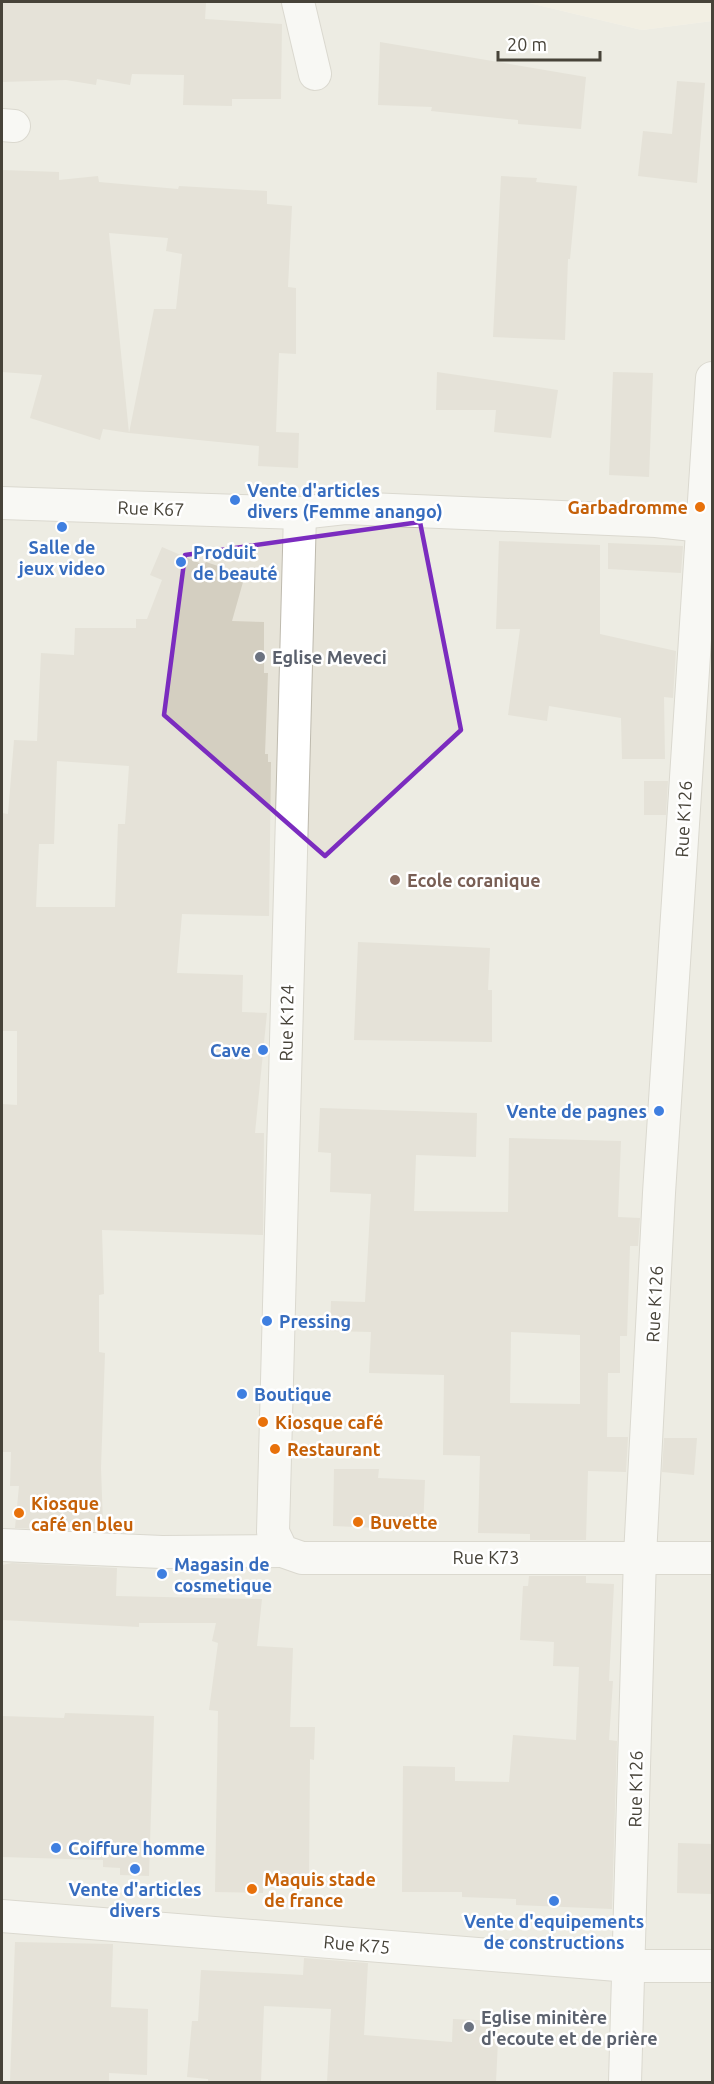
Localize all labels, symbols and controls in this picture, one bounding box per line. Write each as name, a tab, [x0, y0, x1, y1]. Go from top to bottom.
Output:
scale bar	[498, 24, 600, 62]
text: 20 m	[507, 34, 547, 54]
place label: Vente d'articles divers (Femme anango)	[247, 480, 443, 522]
marker: Vente d'articles divers (Femme anango)	[228, 493, 242, 507]
street label: Rue K67	[117, 497, 185, 519]
place label: Garbadromme	[568, 497, 688, 517]
marker: Garbadromme	[693, 500, 707, 514]
marker: Salle de jeux video	[55, 520, 69, 534]
place label: Salle de jeux video	[17, 537, 105, 578]
place label: Produit de beauté	[193, 542, 278, 583]
marker: Produit de beauté	[174, 555, 188, 569]
place label: Eglise Meveci	[272, 647, 387, 667]
marker: Eglise Meveci	[253, 650, 267, 664]
street label: Rue K126	[671, 780, 695, 858]
place label: Ecole coranique	[407, 870, 541, 890]
marker: Ecole coranique	[388, 873, 402, 887]
street label: Rue K124	[275, 984, 297, 1062]
place label: Cave	[210, 1040, 251, 1060]
marker: Cave	[256, 1043, 270, 1057]
place label: Vente de pagnes	[506, 1101, 647, 1121]
marker: Vente de pagnes	[652, 1104, 666, 1118]
street label: Rue K126	[642, 1265, 666, 1343]
place label: Pressing	[279, 1311, 351, 1331]
marker: Pressing	[260, 1314, 274, 1328]
place label: Boutique	[254, 1384, 332, 1404]
marker: Boutique	[235, 1387, 249, 1401]
place label: Kiosque café	[275, 1412, 383, 1432]
marker: Kiosque café	[256, 1415, 270, 1429]
place label: Restaurant	[287, 1439, 381, 1459]
marker: Restaurant	[268, 1442, 282, 1456]
place label: Kiosque café en bleu	[31, 1493, 134, 1534]
marker: Kiosque café en bleu	[12, 1506, 26, 1520]
place label: Buvette	[370, 1512, 438, 1532]
marker: Buvette	[351, 1515, 365, 1529]
street label: Rue K73	[453, 1547, 519, 1567]
place label: Magasin de cosmetique	[174, 1554, 272, 1595]
marker: Magasin de cosmetique	[155, 1567, 169, 1581]
street label: Rue K126	[624, 1750, 646, 1828]
place label: Coiffure homme	[68, 1838, 205, 1858]
marker: Coiffure homme	[49, 1841, 63, 1855]
marker: Vente d'articles divers	[128, 1862, 142, 1876]
place label: Maquis stade de france	[264, 1869, 376, 1910]
place label: Vente d'articles divers	[68, 1879, 202, 1920]
marker: Maquis stade de france	[245, 1882, 259, 1896]
marker: Vente d'equipements de constructions	[547, 1894, 561, 1908]
place label: Vente d'equipements de constructions	[464, 1911, 644, 1952]
street label: Rue K75	[323, 1931, 391, 1957]
place label: Eglise minitère d'ecoute et de prière	[481, 2007, 658, 2048]
marker: Eglise minitère d'ecoute et de prière	[462, 2020, 476, 2034]

